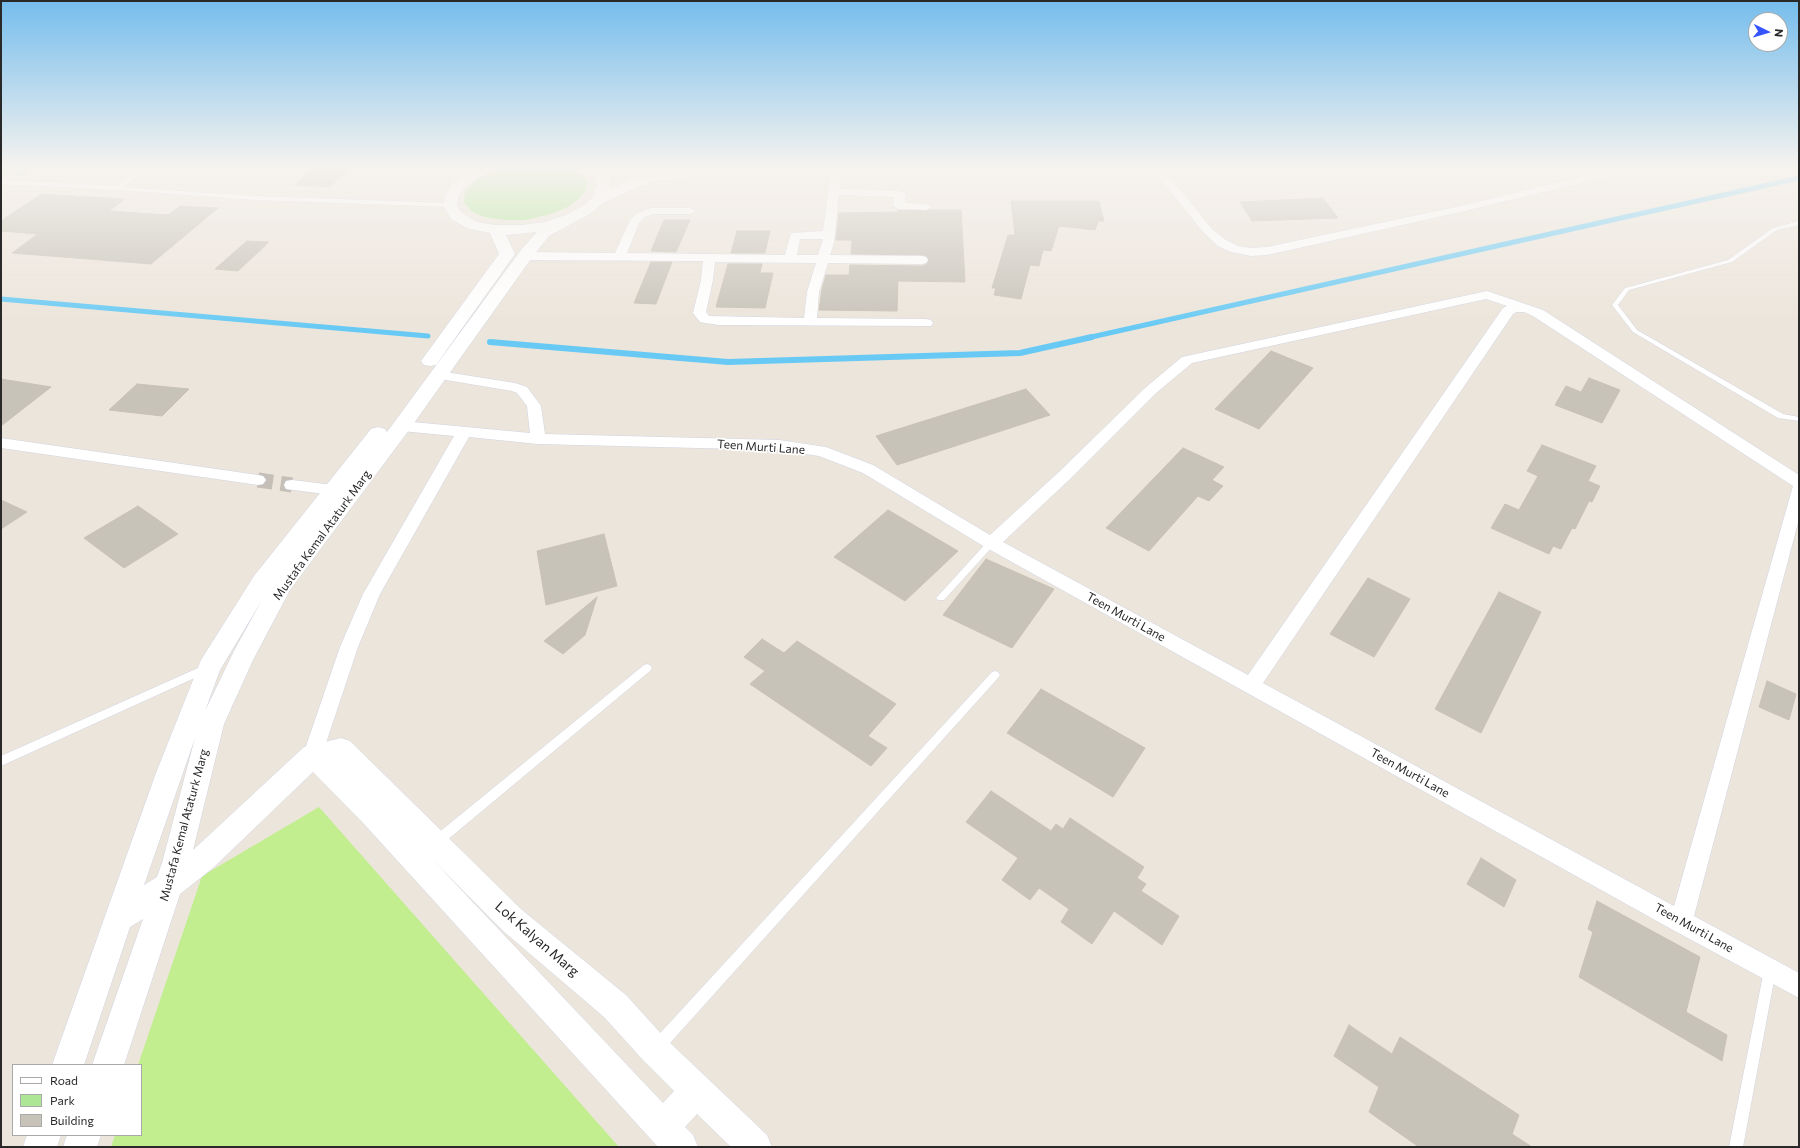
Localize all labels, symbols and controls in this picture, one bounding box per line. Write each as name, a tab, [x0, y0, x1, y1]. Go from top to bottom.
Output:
north arrow	[1748, 12, 1788, 52]
text: N	[1773, 28, 1786, 38]
street label: Teen Murti Lane	[717, 437, 805, 457]
street label: Mustafa Kemal Ataturk Marg	[270, 467, 374, 603]
street label: Teen Murti Lane	[1084, 589, 1168, 645]
street label: Teen Murti Lane	[1368, 745, 1452, 801]
street label: Mustafa Kemal Ataturk Marg	[157, 747, 211, 903]
street label: Lok Kalyan Marg	[492, 898, 582, 980]
street label: Teen Murti Lane	[1652, 900, 1736, 956]
legend	[12, 1064, 142, 1136]
text: Road	[50, 1073, 78, 1087]
text: Park	[50, 1093, 75, 1107]
text: Building	[50, 1113, 94, 1127]

